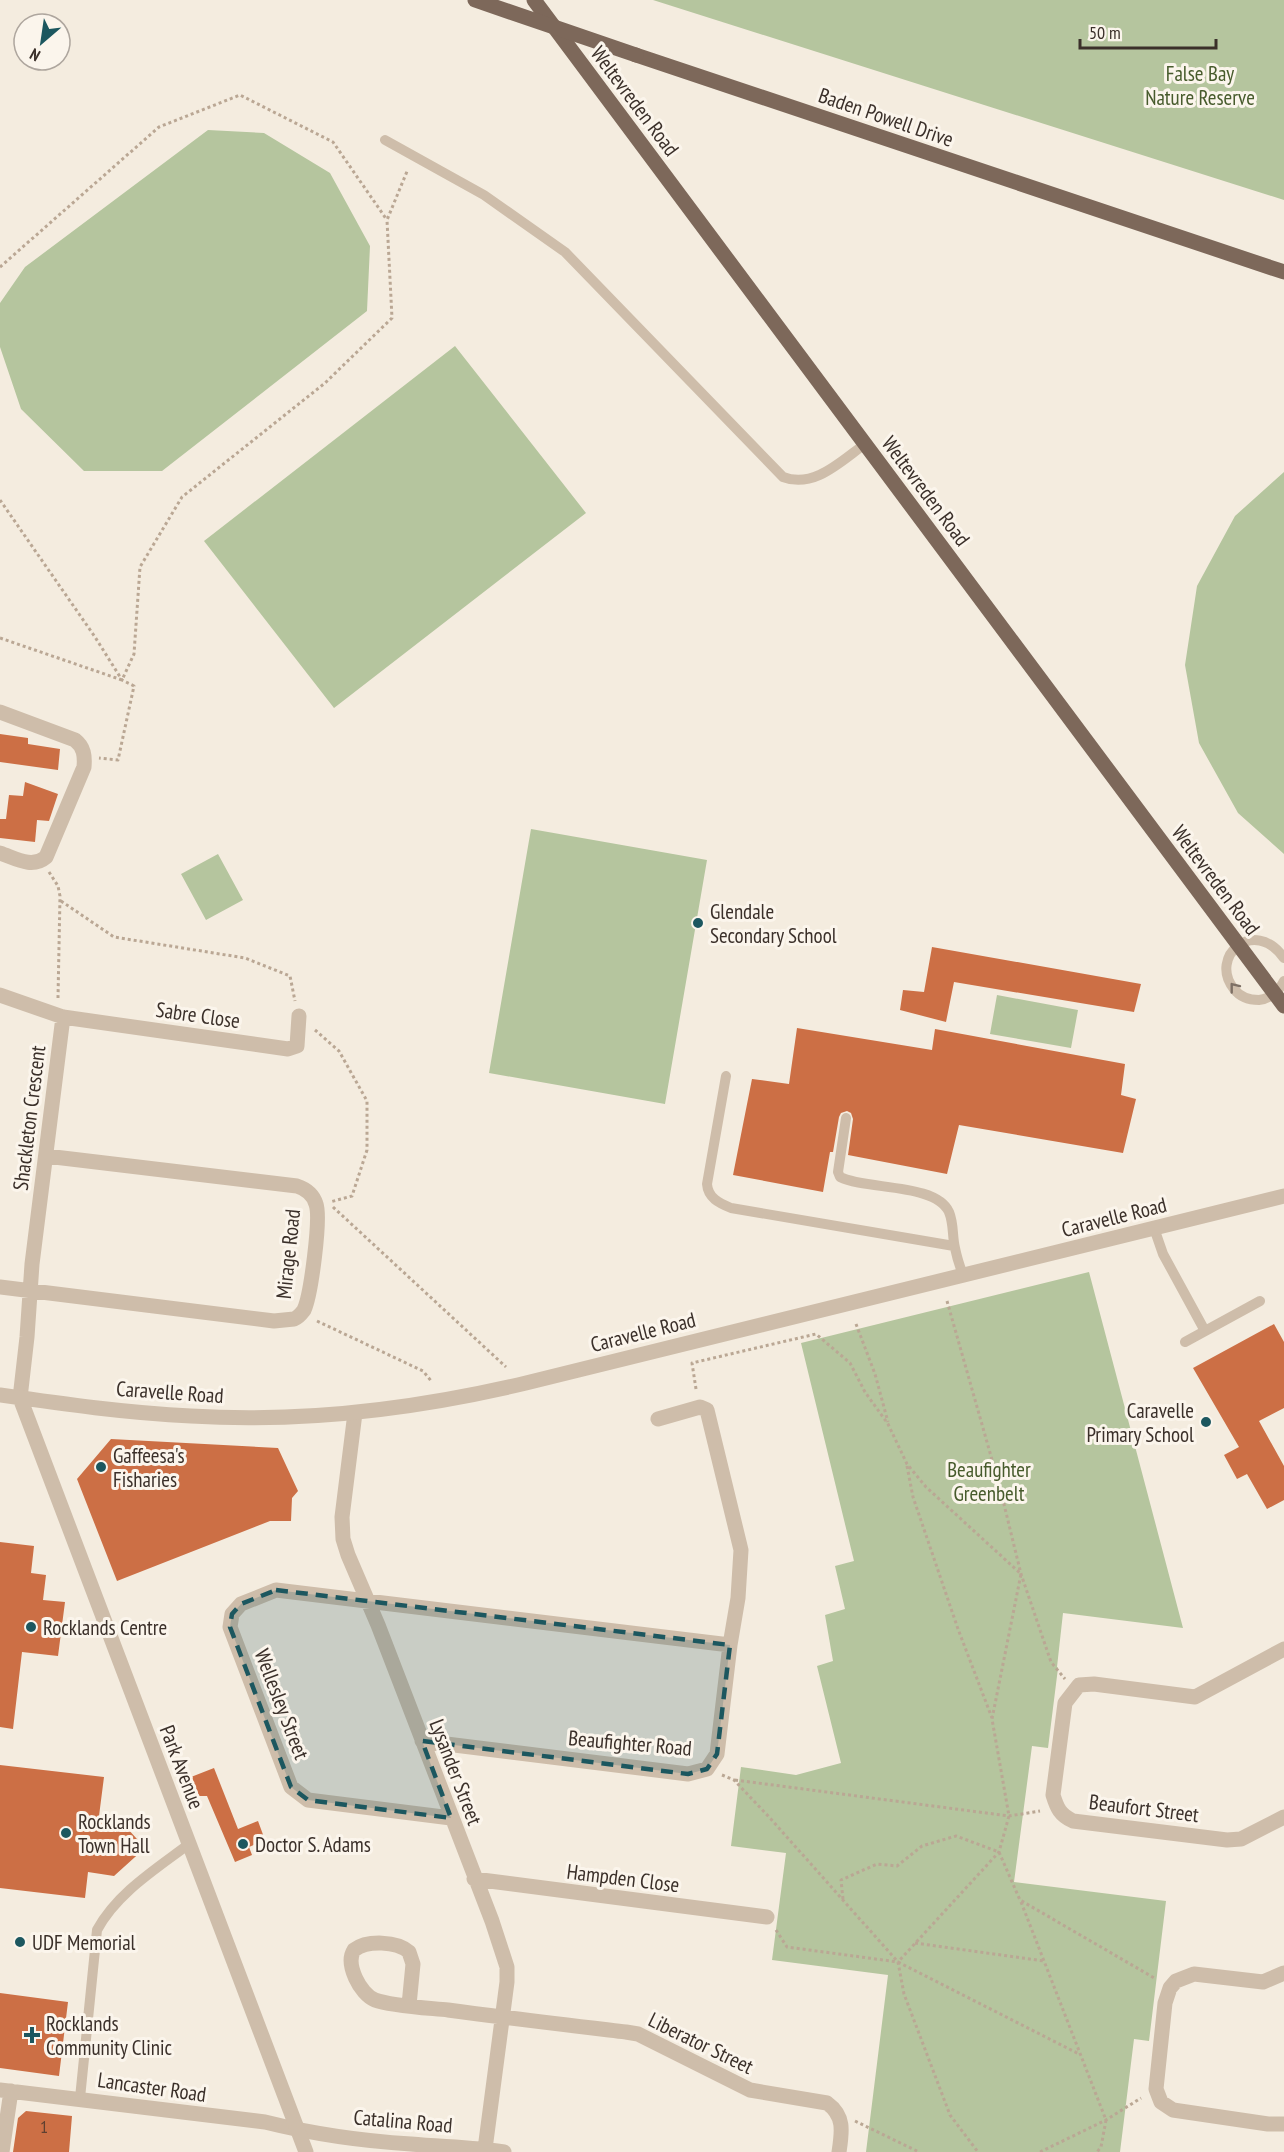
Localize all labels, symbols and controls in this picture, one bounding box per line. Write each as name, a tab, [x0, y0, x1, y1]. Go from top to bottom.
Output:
north arrow	[12, 12, 72, 72]
scale bar	[1080, 12, 1216, 50]
text: 50 m	[1089, 21, 1121, 44]
street label: Weltevreden Road	[585, 41, 685, 161]
text: N	[26, 44, 43, 66]
park label: False Bay Nature Reserve	[1145, 60, 1255, 111]
street label: Baden Powell Drive	[815, 81, 957, 153]
street label: Weltevreden Road	[876, 431, 976, 551]
street label: Weltevreden Road	[1166, 820, 1266, 940]
place label: Glendale Secondary School	[710, 898, 837, 949]
marker: Glendale Secondary School	[691, 916, 705, 930]
one-way arrow	[1231, 983, 1242, 994]
street label: Sabre Close	[154, 996, 242, 1034]
street label: Shackleton Crescent	[7, 1044, 51, 1192]
street label: Caravelle Road	[1059, 1191, 1169, 1243]
street label: Mirage Road	[270, 1208, 306, 1300]
street label: Caravelle Road	[588, 1306, 698, 1358]
street label: Caravelle Road	[115, 1375, 225, 1409]
place label: Caravelle Primary School	[1086, 1397, 1194, 1448]
marker: Caravelle Primary School	[1199, 1415, 1213, 1429]
place label: Gaffeesa's Fisharies	[113, 1442, 185, 1493]
park label: Beaufighter Greenbelt	[947, 1456, 1031, 1507]
marker: Gaffeesa's Fisharies	[94, 1460, 108, 1474]
place label: Rocklands Centre	[43, 1614, 167, 1641]
marker: Rocklands Centre	[24, 1620, 38, 1634]
street label: Wellesley Street	[249, 1645, 315, 1763]
street label: Lysander Street	[423, 1715, 489, 1829]
street label: Park Avenue	[154, 1721, 210, 1813]
street label: Beaufighter Road	[567, 1724, 693, 1762]
street label: Beaufort Street	[1088, 1788, 1201, 1828]
place label: Rocklands Town Hall	[78, 1808, 151, 1859]
marker: Rocklands Town Hall	[59, 1826, 73, 1840]
place label: Doctor S. Adams	[255, 1831, 371, 1858]
marker: Doctor S. Adams	[236, 1837, 250, 1851]
street label: Hampden Close	[565, 1858, 681, 1898]
place label: UDF Memorial	[32, 1929, 136, 1956]
marker: UDF Memorial	[13, 1935, 27, 1949]
street label: Liberator Street	[644, 2006, 758, 2080]
place label: Rocklands Community Clinic	[46, 2010, 173, 2061]
marker: Rocklands Community Clinic	[23, 2026, 41, 2044]
street label: Lancaster Road	[96, 2066, 208, 2108]
street label: Catalina Road	[352, 2103, 454, 2139]
house number: 1	[40, 2115, 48, 2138]

